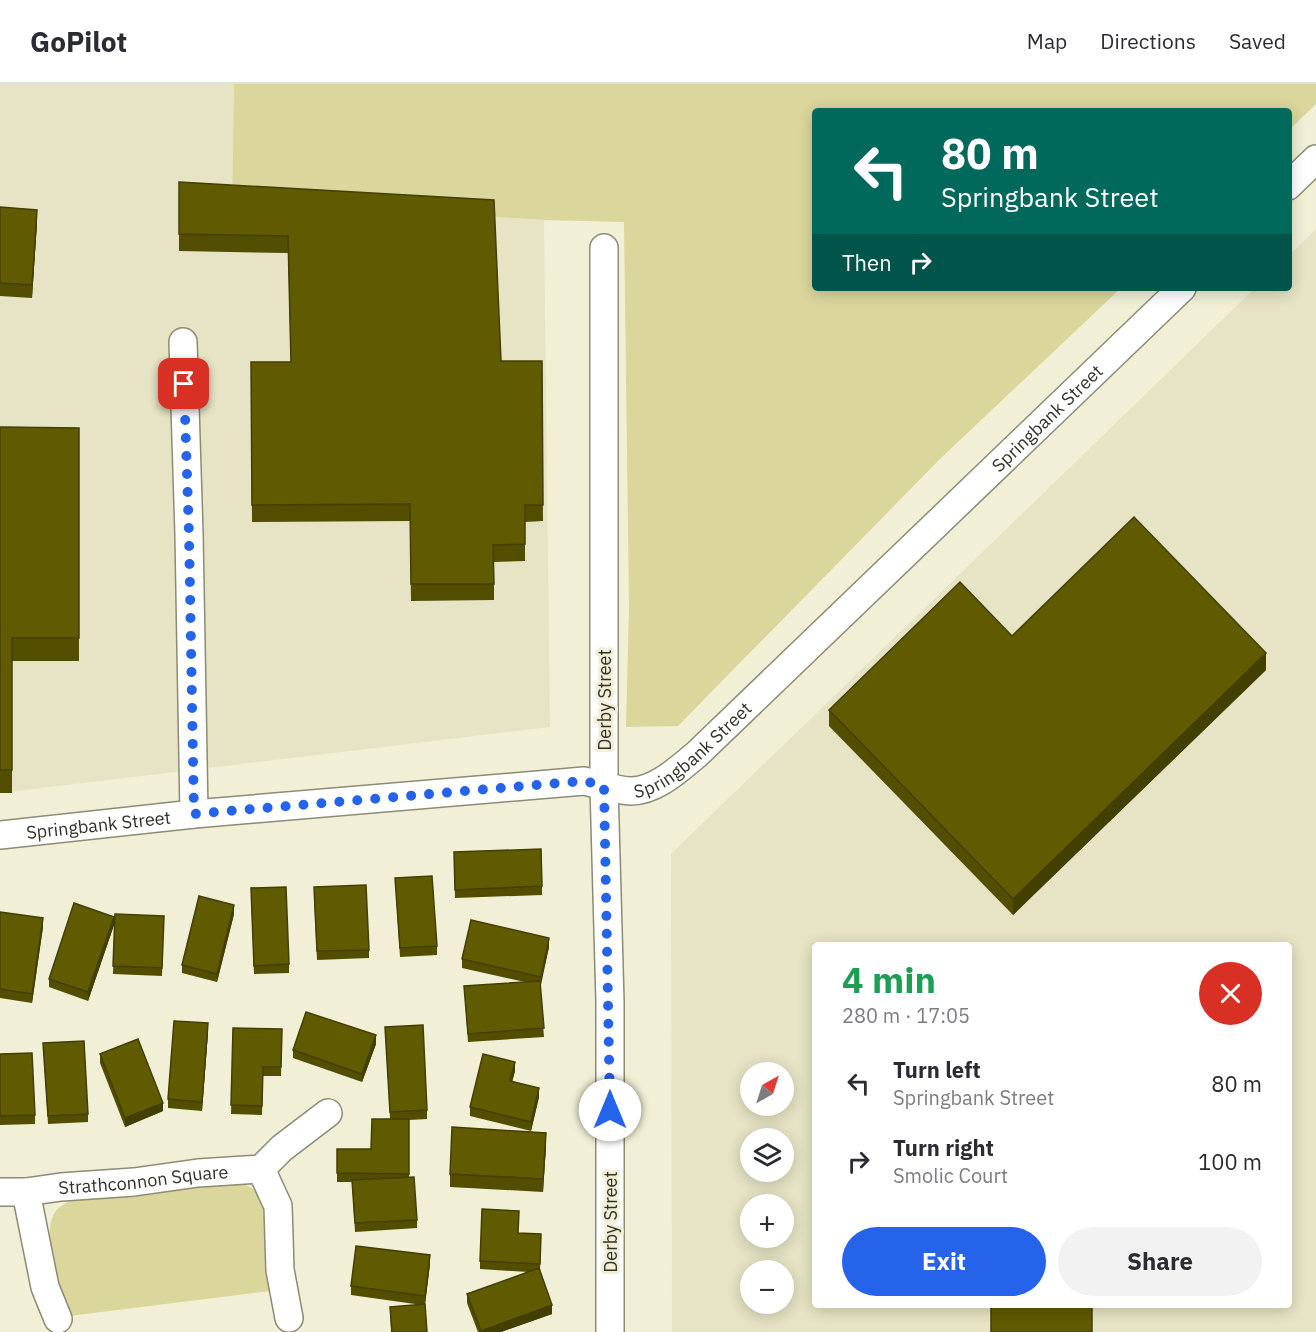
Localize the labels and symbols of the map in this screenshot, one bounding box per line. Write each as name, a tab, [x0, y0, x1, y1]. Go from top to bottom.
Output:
pin	[158, 358, 209, 409]
street label: Springbank Street	[986, 359, 1107, 476]
street label: Derby Street	[593, 649, 616, 751]
street label: Springbank Street	[632, 697, 756, 803]
street label: Springbank Street	[25, 805, 172, 844]
north arrow	[740, 1062, 794, 1116]
position arrow	[578, 1078, 642, 1142]
street label: Strathconnon Square	[57, 1160, 229, 1199]
street label: Derby Street	[599, 1171, 622, 1273]

